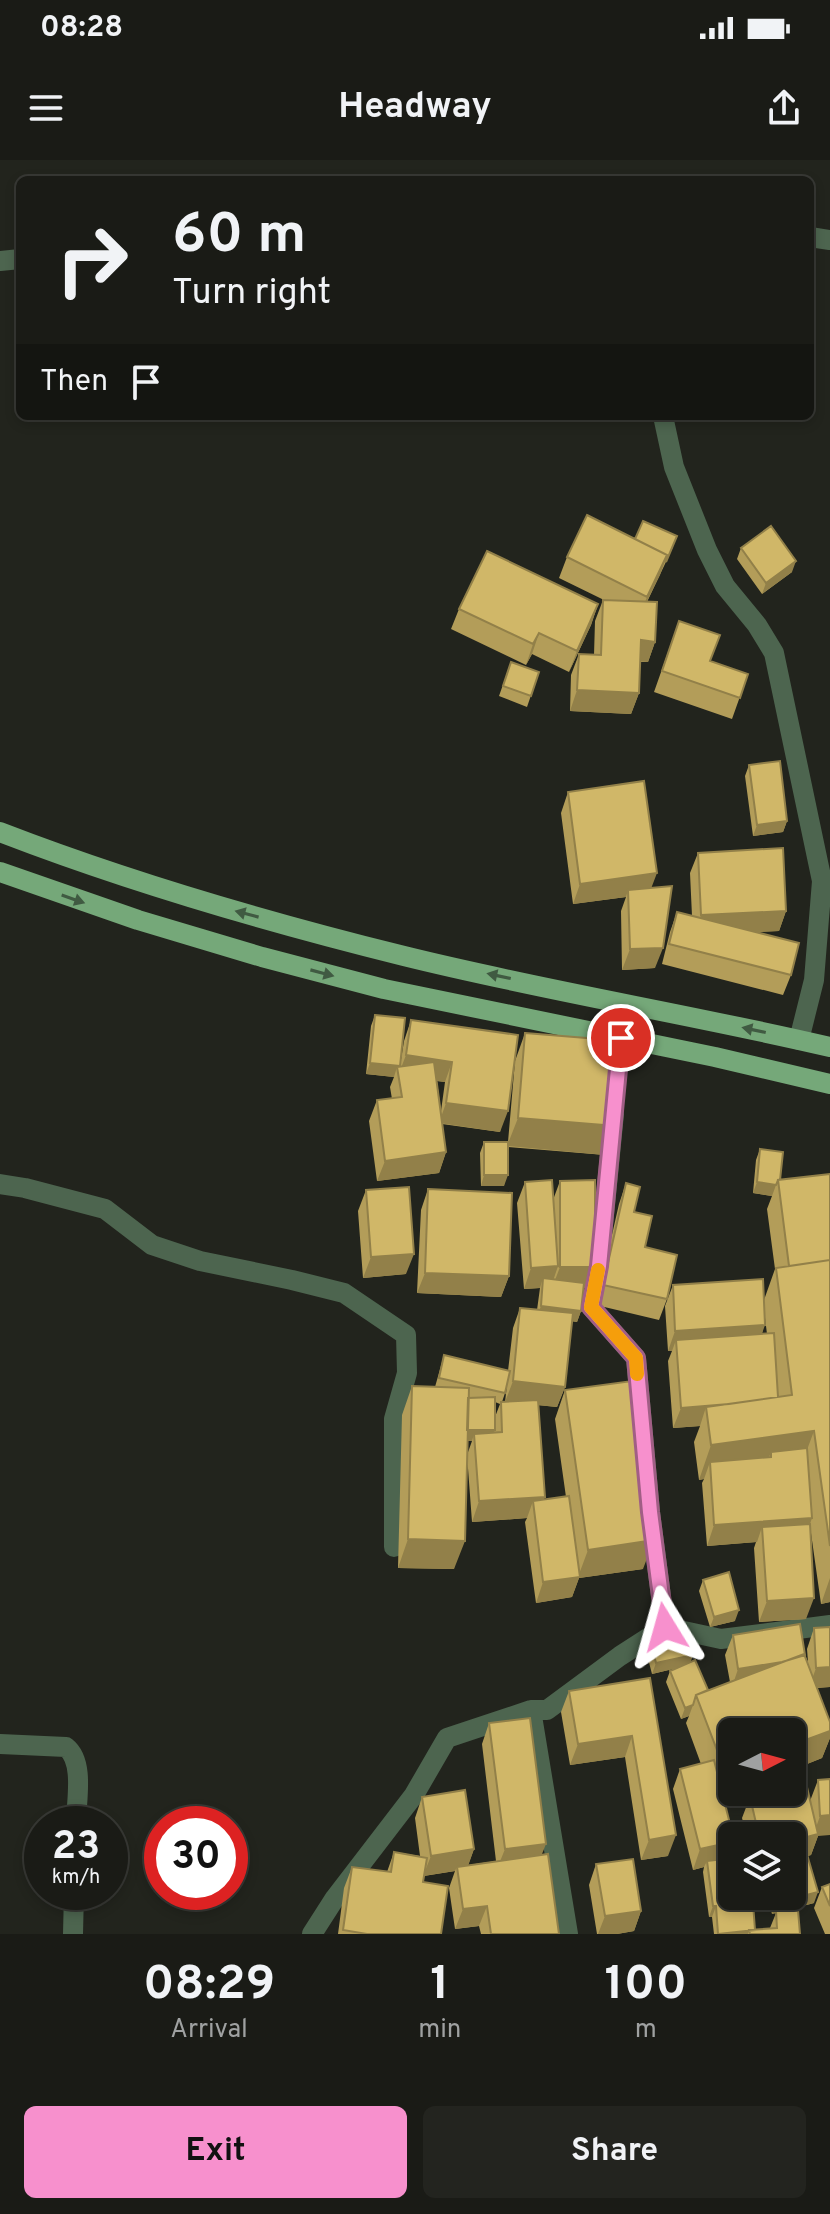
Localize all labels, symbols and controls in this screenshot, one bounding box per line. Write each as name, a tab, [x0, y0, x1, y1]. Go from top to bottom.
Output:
text: 08:28	[40, 10, 123, 47]
text: Headway	[338, 85, 492, 131]
icon: menu	[24, 86, 68, 130]
icon: share	[762, 86, 806, 130]
text: 60 m	[172, 202, 306, 272]
icon: right	[40, 208, 144, 312]
text: Turn right	[172, 271, 331, 317]
icon: arrive	[124, 360, 168, 404]
text: Then	[40, 364, 108, 401]
one-way arrow	[62, 893, 86, 905]
one-way arrow	[234, 908, 259, 920]
one-way arrow	[310, 968, 335, 980]
one-way arrow	[487, 969, 512, 982]
pin	[587, 1004, 655, 1072]
icon: arrive	[599, 1016, 643, 1060]
one-way arrow	[741, 1023, 766, 1036]
position arrow	[623, 1585, 707, 1669]
north arrow	[718, 1718, 806, 1806]
map controls	[718, 1718, 806, 1910]
speed limit sign: 30	[144, 1806, 248, 1910]
button: layers	[718, 1822, 806, 1910]
text: 23	[52, 1823, 100, 1873]
text: km/h	[52, 1865, 100, 1891]
text: 08:29	[143, 1956, 275, 2016]
text: 1	[430, 1956, 449, 2016]
text: 100	[604, 1956, 687, 2016]
text: Arrival	[170, 2014, 248, 2047]
text: min	[418, 2014, 462, 2047]
text: m	[635, 2014, 657, 2047]
button: Exit	[24, 2106, 407, 2198]
button: Share	[423, 2106, 806, 2198]

